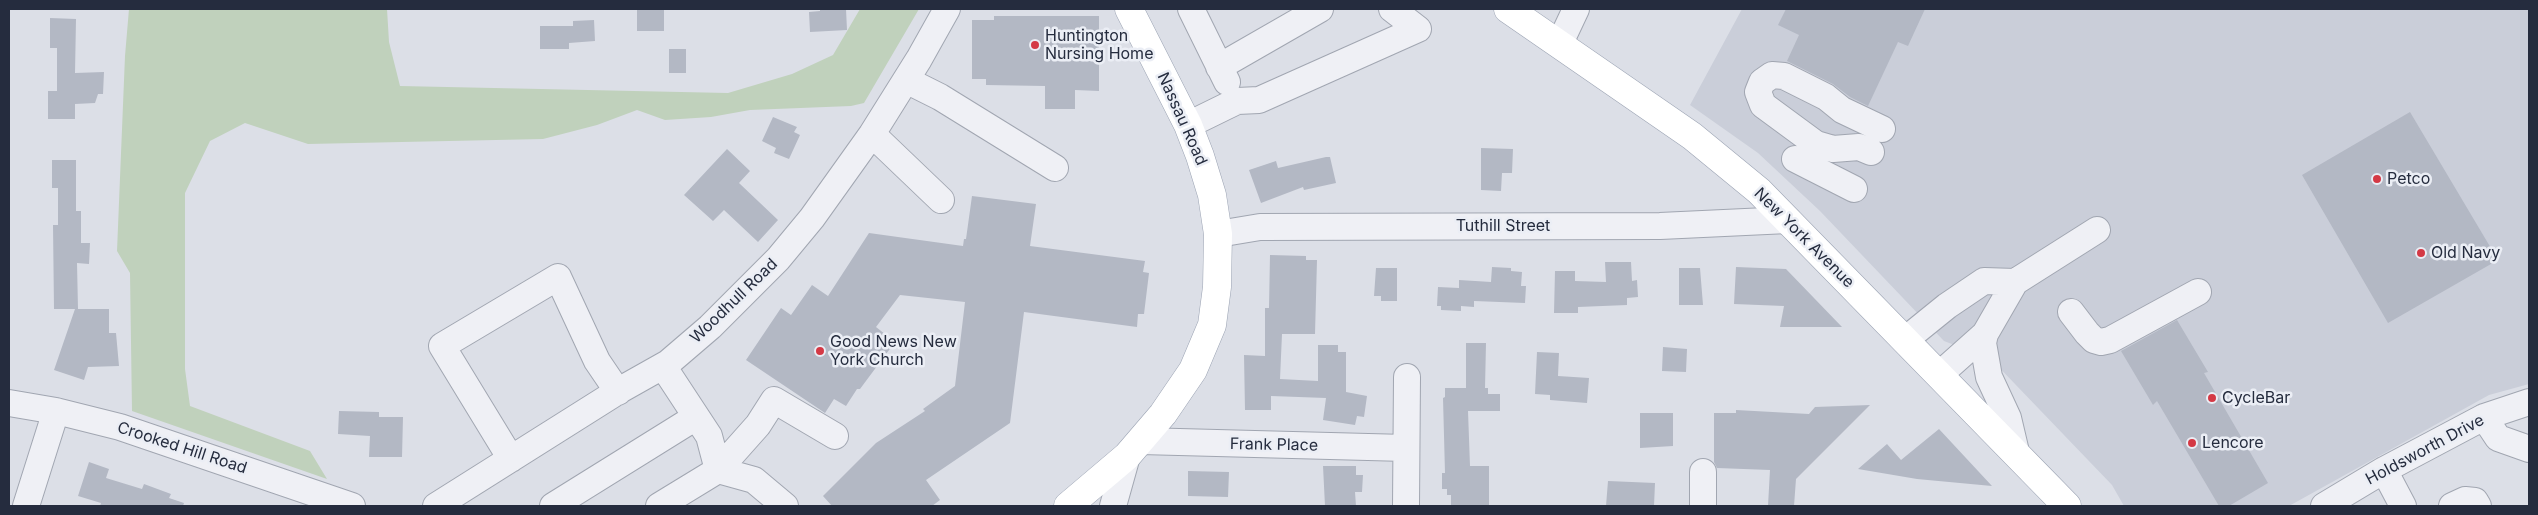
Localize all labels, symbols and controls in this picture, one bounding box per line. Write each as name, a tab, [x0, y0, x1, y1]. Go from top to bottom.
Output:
place label: Huntington Nursing Home	[1045, 26, 1153, 64]
marker: Huntington Nursing Home	[1029, 39, 1041, 51]
street label: Nassau Road	[1153, 70, 1211, 168]
place label: Petco	[2387, 169, 2430, 189]
marker: Petco	[2371, 173, 2383, 185]
street label: New York Avenue	[1750, 184, 1858, 292]
street label: Tuthill Street	[1456, 216, 1550, 236]
place label: Old Navy	[2431, 243, 2500, 263]
marker: Old Navy	[2415, 247, 2427, 259]
street label: Woodhull Road	[686, 255, 782, 347]
place label: Good News New York Church	[830, 332, 957, 370]
marker: Good News New York Church	[814, 345, 826, 357]
place label: CycleBar	[2222, 388, 2290, 408]
marker: CycleBar	[2206, 392, 2218, 404]
street label: Holdsworth Drive	[2363, 411, 2487, 489]
street label: Crooked Hill Road	[115, 418, 249, 478]
place label: Lencore	[2202, 433, 2264, 453]
street label: Frank Place	[1230, 435, 1318, 455]
marker: Lencore	[2186, 437, 2198, 449]

